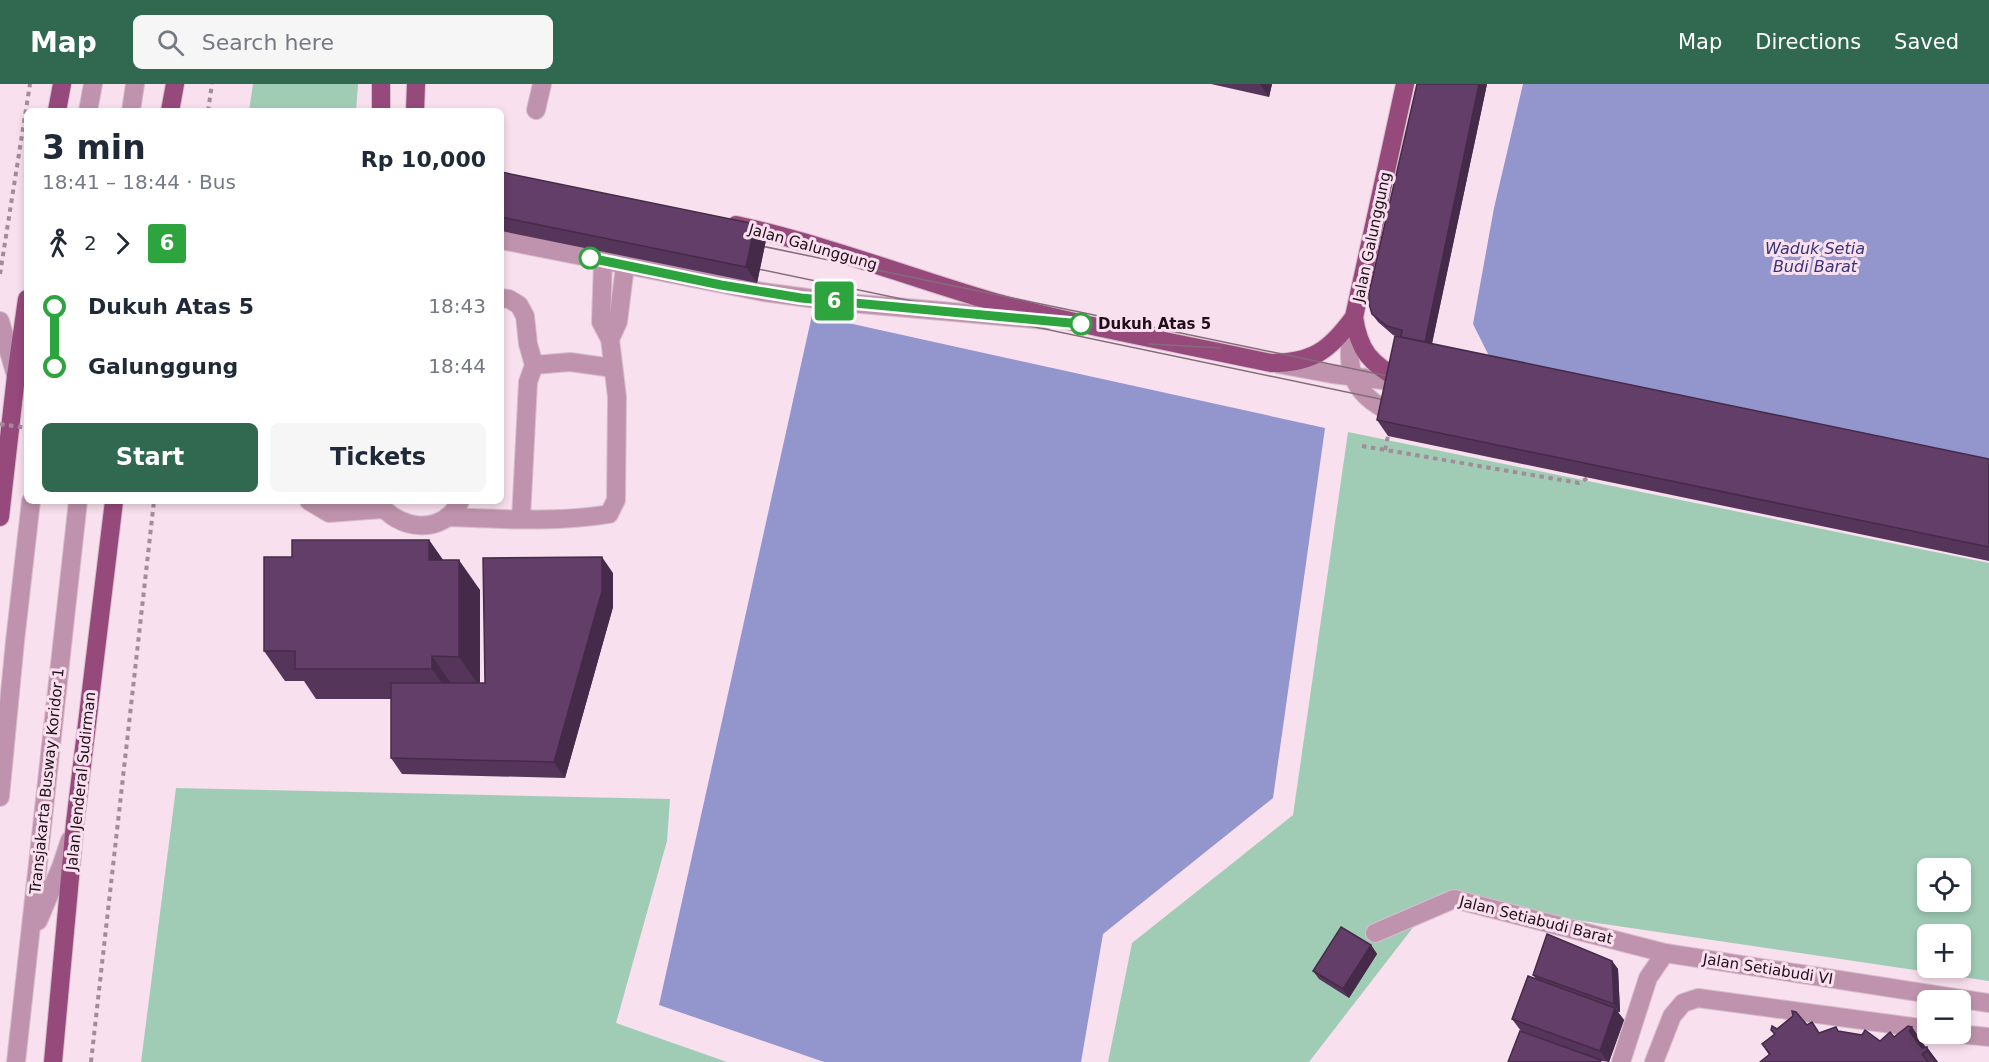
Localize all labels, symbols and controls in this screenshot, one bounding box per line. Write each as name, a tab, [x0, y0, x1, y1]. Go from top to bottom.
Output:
search box	[133, 15, 553, 69]
text: Map	[30, 26, 97, 59]
icon: search	[154, 26, 187, 59]
text: Search here	[202, 30, 334, 55]
text: Map	[1678, 30, 1722, 54]
text: Directions	[1755, 30, 1861, 54]
text: Saved	[1894, 30, 1959, 54]
text: 3 min	[42, 128, 146, 167]
text: Rp 10,000	[361, 147, 486, 172]
text: 18:41 – 18:44 · Bus	[42, 170, 236, 194]
street label: Jalan Galunggung	[1349, 170, 1395, 305]
street label: Jalan Galunggung	[746, 220, 879, 274]
icon: walk	[42, 227, 75, 260]
icon: forward	[106, 227, 139, 260]
text: 2	[84, 231, 97, 255]
text: 6	[160, 231, 174, 255]
water label: Waduk Setia Budi Barat	[1765, 239, 1865, 276]
unlabelled marker	[579, 247, 601, 269]
line badge: 6	[814, 282, 854, 320]
text: 6	[827, 289, 841, 313]
text: Dukuh Atas 5	[88, 294, 254, 319]
text: 18:43	[428, 294, 486, 318]
marker: Dukuh Atas 5	[1070, 313, 1092, 335]
place label: Dukuh Atas 5	[1098, 315, 1211, 333]
text: Galunggung	[88, 354, 238, 379]
text: 18:44	[428, 354, 486, 378]
button: Start	[42, 423, 258, 492]
button: Tickets	[270, 423, 486, 492]
street label: Transjakarta Busway Koridor 1	[26, 667, 68, 896]
street label: Jalan Jenderal Sudirman	[63, 691, 99, 872]
map controls	[1917, 858, 1971, 1044]
button: locate	[1917, 858, 1971, 912]
street label: Jalan Setiabudi Barat	[1456, 892, 1615, 948]
button: +	[1917, 924, 1971, 978]
street label: Jalan Setiabudi VI	[1701, 950, 1834, 988]
button: −	[1917, 990, 1971, 1044]

